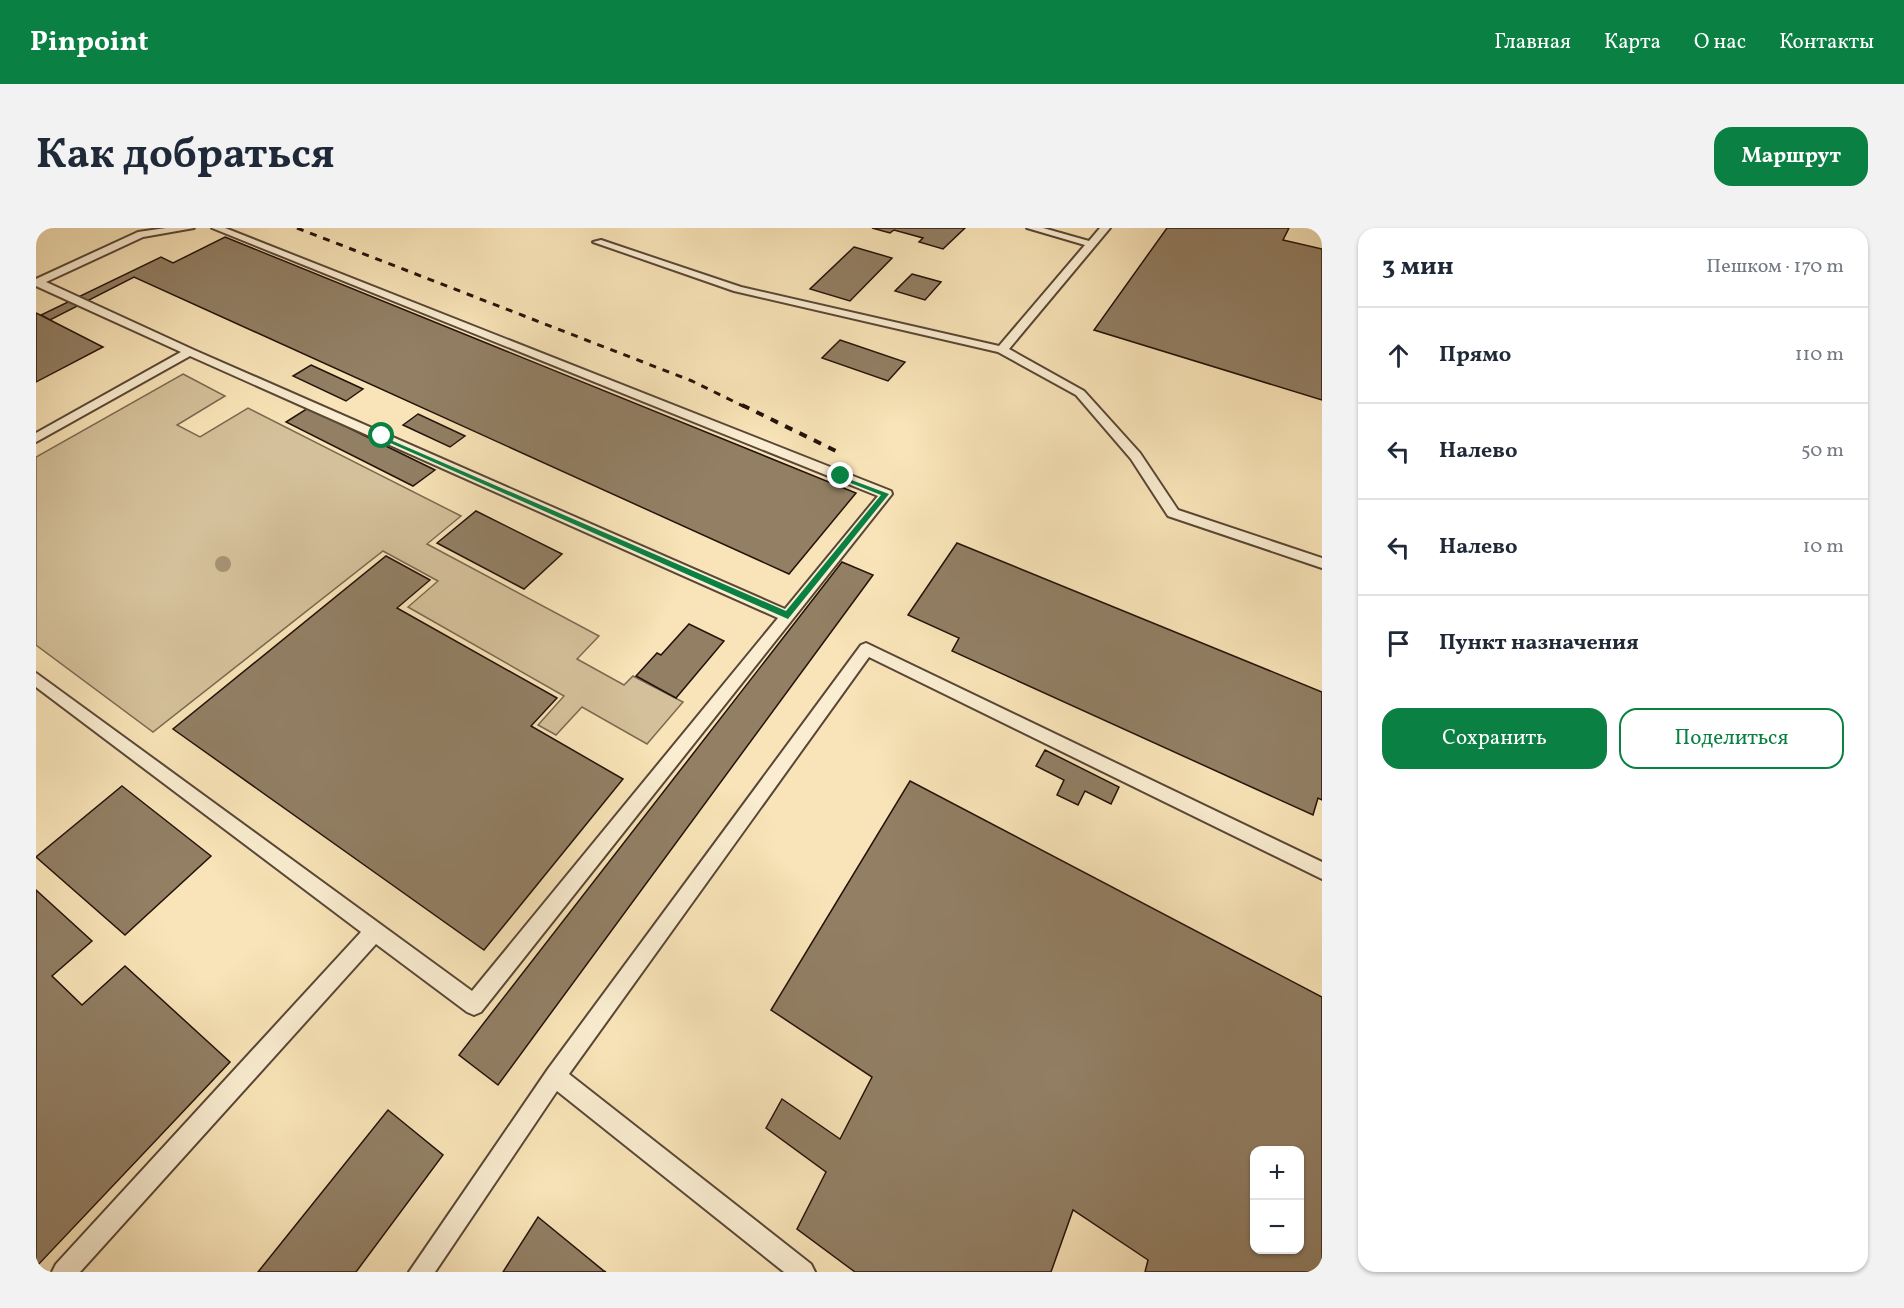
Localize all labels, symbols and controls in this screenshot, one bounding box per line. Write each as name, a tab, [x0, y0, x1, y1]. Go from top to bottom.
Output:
text: Pinpoint	[30, 23, 148, 62]
text: Главная	[1494, 28, 1571, 57]
text: Карта	[1604, 28, 1661, 57]
text: О нас	[1694, 28, 1746, 57]
text: Контакты	[1779, 28, 1874, 57]
text: Как добраться	[36, 127, 335, 186]
button: Маршрут	[1714, 127, 1868, 186]
text: 3 мин	[1382, 249, 1454, 285]
text: Пешком · 170 m	[1706, 253, 1844, 281]
icon: ahead	[1382, 339, 1415, 372]
text: Прямо	[1439, 340, 1511, 371]
text: 110 m	[1795, 341, 1844, 369]
route start	[368, 422, 394, 448]
icon: left	[1382, 435, 1415, 468]
text: Налево	[1439, 436, 1518, 467]
text: 50 m	[1801, 437, 1844, 465]
route end	[827, 462, 853, 488]
icon: left	[1382, 531, 1415, 564]
text: Налево	[1439, 532, 1518, 563]
text: 10 m	[1803, 533, 1844, 561]
icon: arrive	[1382, 627, 1415, 660]
text: Пункт назначения	[1439, 628, 1639, 659]
button: Сохранить	[1382, 708, 1607, 769]
button: Поделиться	[1619, 708, 1844, 769]
map controls	[1250, 1146, 1304, 1254]
button: +	[1250, 1146, 1304, 1200]
button: −	[1250, 1200, 1304, 1254]

